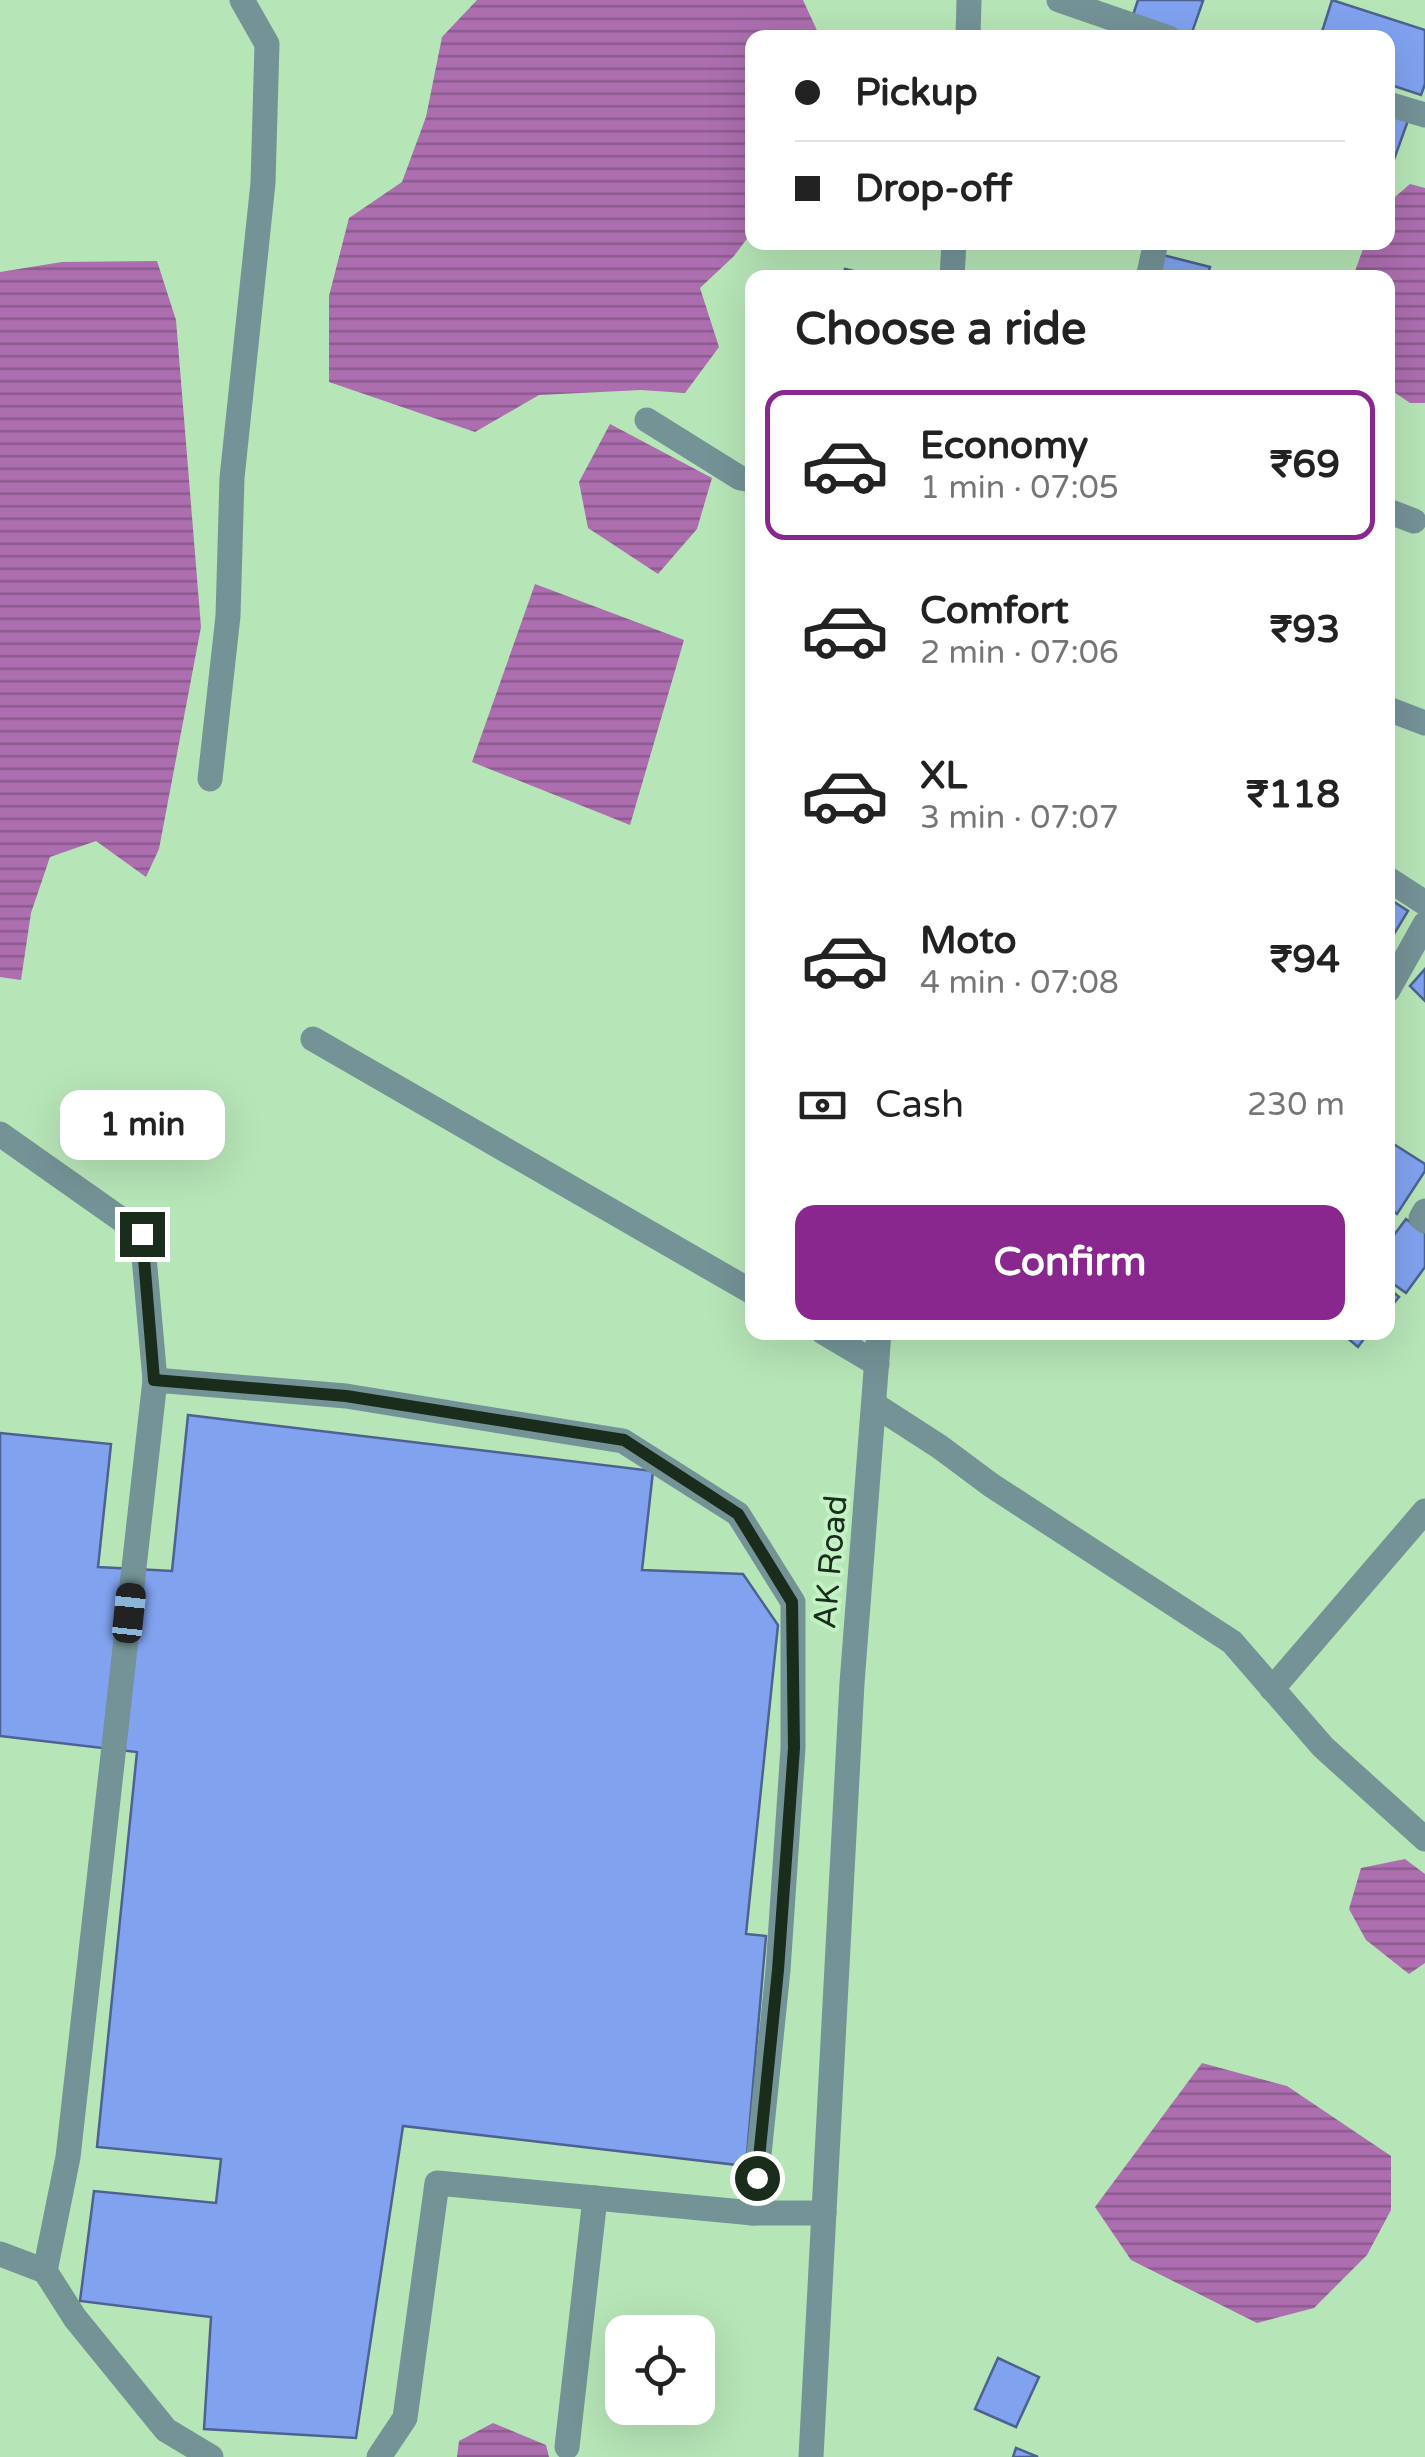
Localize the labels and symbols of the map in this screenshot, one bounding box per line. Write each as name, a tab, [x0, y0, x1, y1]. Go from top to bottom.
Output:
callout: 1 min	[59, 1089, 224, 1159]
route end	[120, 1212, 165, 1257]
street label: AK Road	[806, 1494, 856, 1631]
car	[111, 1582, 147, 1644]
route start	[735, 2156, 780, 2201]

